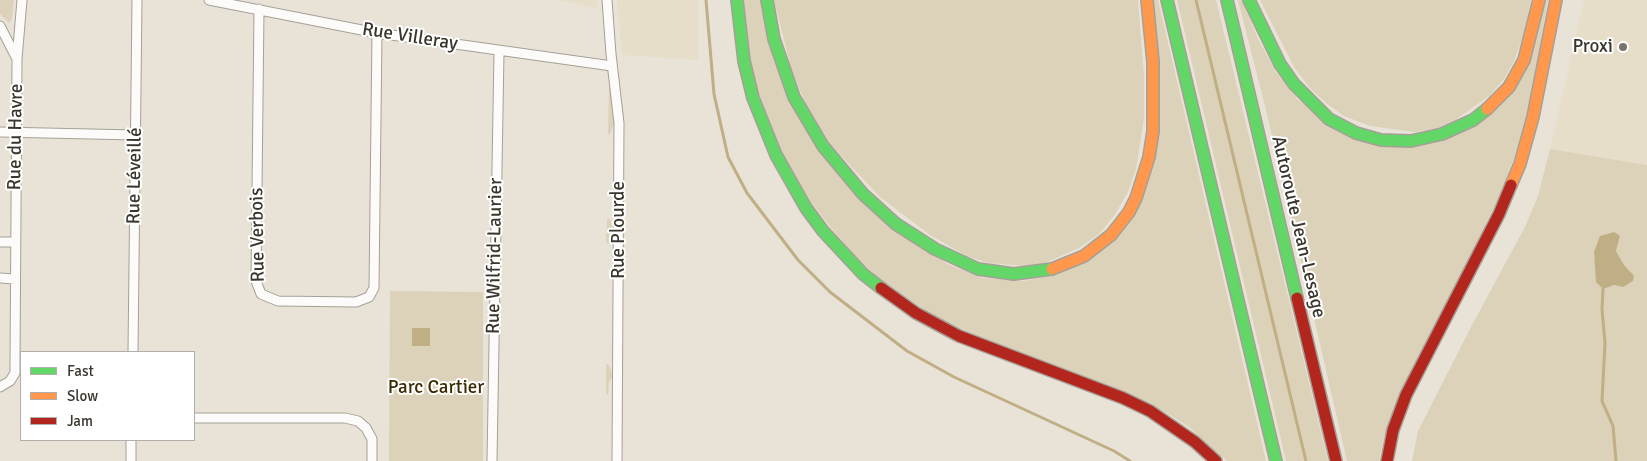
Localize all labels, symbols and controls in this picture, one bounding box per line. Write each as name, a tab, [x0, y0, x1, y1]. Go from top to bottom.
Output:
street label: Rue Villeray	[361, 18, 459, 56]
place label: Proxi	[1572, 36, 1613, 58]
marker: Proxi	[1617, 41, 1629, 53]
street label: Rue du Havre	[4, 84, 28, 190]
street label: Rue Léveillé	[123, 127, 147, 225]
street label: Autoroute Jean-Lesage	[1266, 134, 1330, 320]
street label: Rue Wilfrid-Laurier	[482, 178, 508, 334]
street label: Rue Plourde	[608, 181, 630, 279]
street label: Rue Verbois	[246, 187, 270, 283]
legend	[20, 351, 195, 441]
text: Fast	[67, 362, 94, 380]
park label: Parc Cartier	[388, 377, 484, 399]
text: Slow	[67, 387, 98, 405]
text: Jam	[67, 412, 93, 430]

